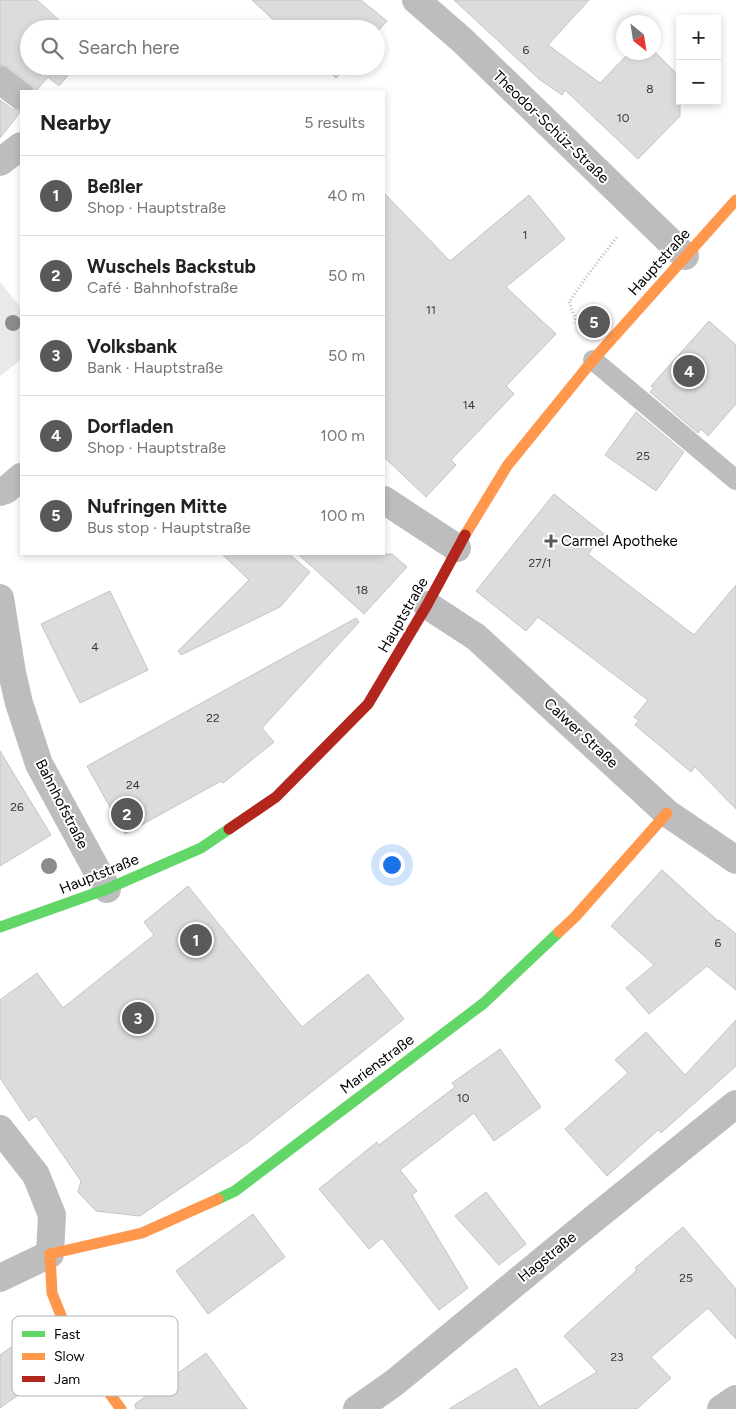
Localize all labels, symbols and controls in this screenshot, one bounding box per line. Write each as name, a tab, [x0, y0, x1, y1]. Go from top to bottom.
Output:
north arrow	[616, 15, 661, 60]
map controls	[676, 15, 721, 105]
button: +	[676, 15, 721, 60]
search box	[20, 20, 385, 75]
icon: search	[38, 34, 66, 62]
text: Search here	[78, 36, 180, 59]
house number: 6	[523, 43, 530, 57]
button: −	[676, 60, 721, 105]
street label: Theodor-Schüz-Straße	[489, 67, 613, 187]
house number: 8	[646, 82, 654, 96]
text: Nearby	[40, 110, 111, 135]
house number: 10	[617, 111, 630, 125]
text: 5 results	[304, 113, 365, 132]
text: Beßler	[87, 175, 143, 198]
text: 1	[53, 186, 59, 205]
text: 40 m	[327, 186, 365, 205]
text: Shop · Hauptstraße	[87, 198, 226, 217]
street label: Hauptstraße	[624, 225, 694, 299]
house number: 1	[523, 228, 527, 242]
text: Wuschels Backstub	[87, 255, 256, 278]
text: 2	[51, 266, 61, 285]
text: 50 m	[328, 266, 365, 285]
text: Café · Bahnhofstraße	[87, 278, 238, 297]
house number: 11	[426, 303, 436, 317]
pin: 5	[578, 303, 610, 341]
text: Volksbank	[87, 335, 177, 358]
text: 3	[52, 346, 60, 365]
text: 50 m	[328, 346, 365, 365]
pin: 4	[673, 352, 705, 390]
text: Bank · Hauptstraße	[87, 358, 223, 377]
house number: 14	[463, 398, 476, 412]
text: Dorfladen	[87, 415, 173, 438]
text: 4	[51, 426, 61, 445]
text: 100 m	[320, 426, 365, 445]
text: Shop · Hauptstraße	[87, 438, 226, 457]
house number: 25	[636, 449, 650, 463]
text: Nufringen Mitte	[87, 495, 227, 518]
text: 5	[51, 506, 61, 525]
text: 100 m	[320, 506, 365, 525]
text: Bus stop · Hauptstraße	[87, 518, 251, 537]
place label: Carmel Apotheke	[561, 532, 678, 550]
marker: Carmel Apotheke	[545, 535, 557, 547]
house number: 27/1	[529, 556, 551, 570]
street label: Hauptstraße	[374, 574, 432, 656]
house number: 18	[356, 583, 368, 597]
house number: 4	[91, 640, 99, 654]
street label: Calwer Straße	[540, 694, 622, 772]
house number: 22	[206, 711, 220, 725]
street label: Bahnhofstraße	[32, 756, 92, 852]
house number: 24	[126, 778, 141, 792]
pin: 2	[111, 795, 143, 833]
house number: 26	[10, 800, 24, 814]
street label: Hauptstraße	[57, 850, 141, 898]
your location	[379, 852, 405, 878]
pin: 1	[180, 921, 212, 959]
house number: 6	[715, 936, 722, 950]
pin: 3	[122, 999, 154, 1037]
street label: Marienstraße	[337, 1030, 417, 1098]
house number: 10	[457, 1091, 470, 1105]
street label: Hagstraße	[514, 1228, 580, 1286]
house number: 25	[679, 1271, 693, 1285]
legend	[12, 1316, 178, 1396]
text: Fast	[54, 1326, 80, 1343]
text: Slow	[54, 1348, 85, 1365]
house number: 23	[610, 1350, 624, 1364]
text: Jam	[54, 1371, 80, 1388]

